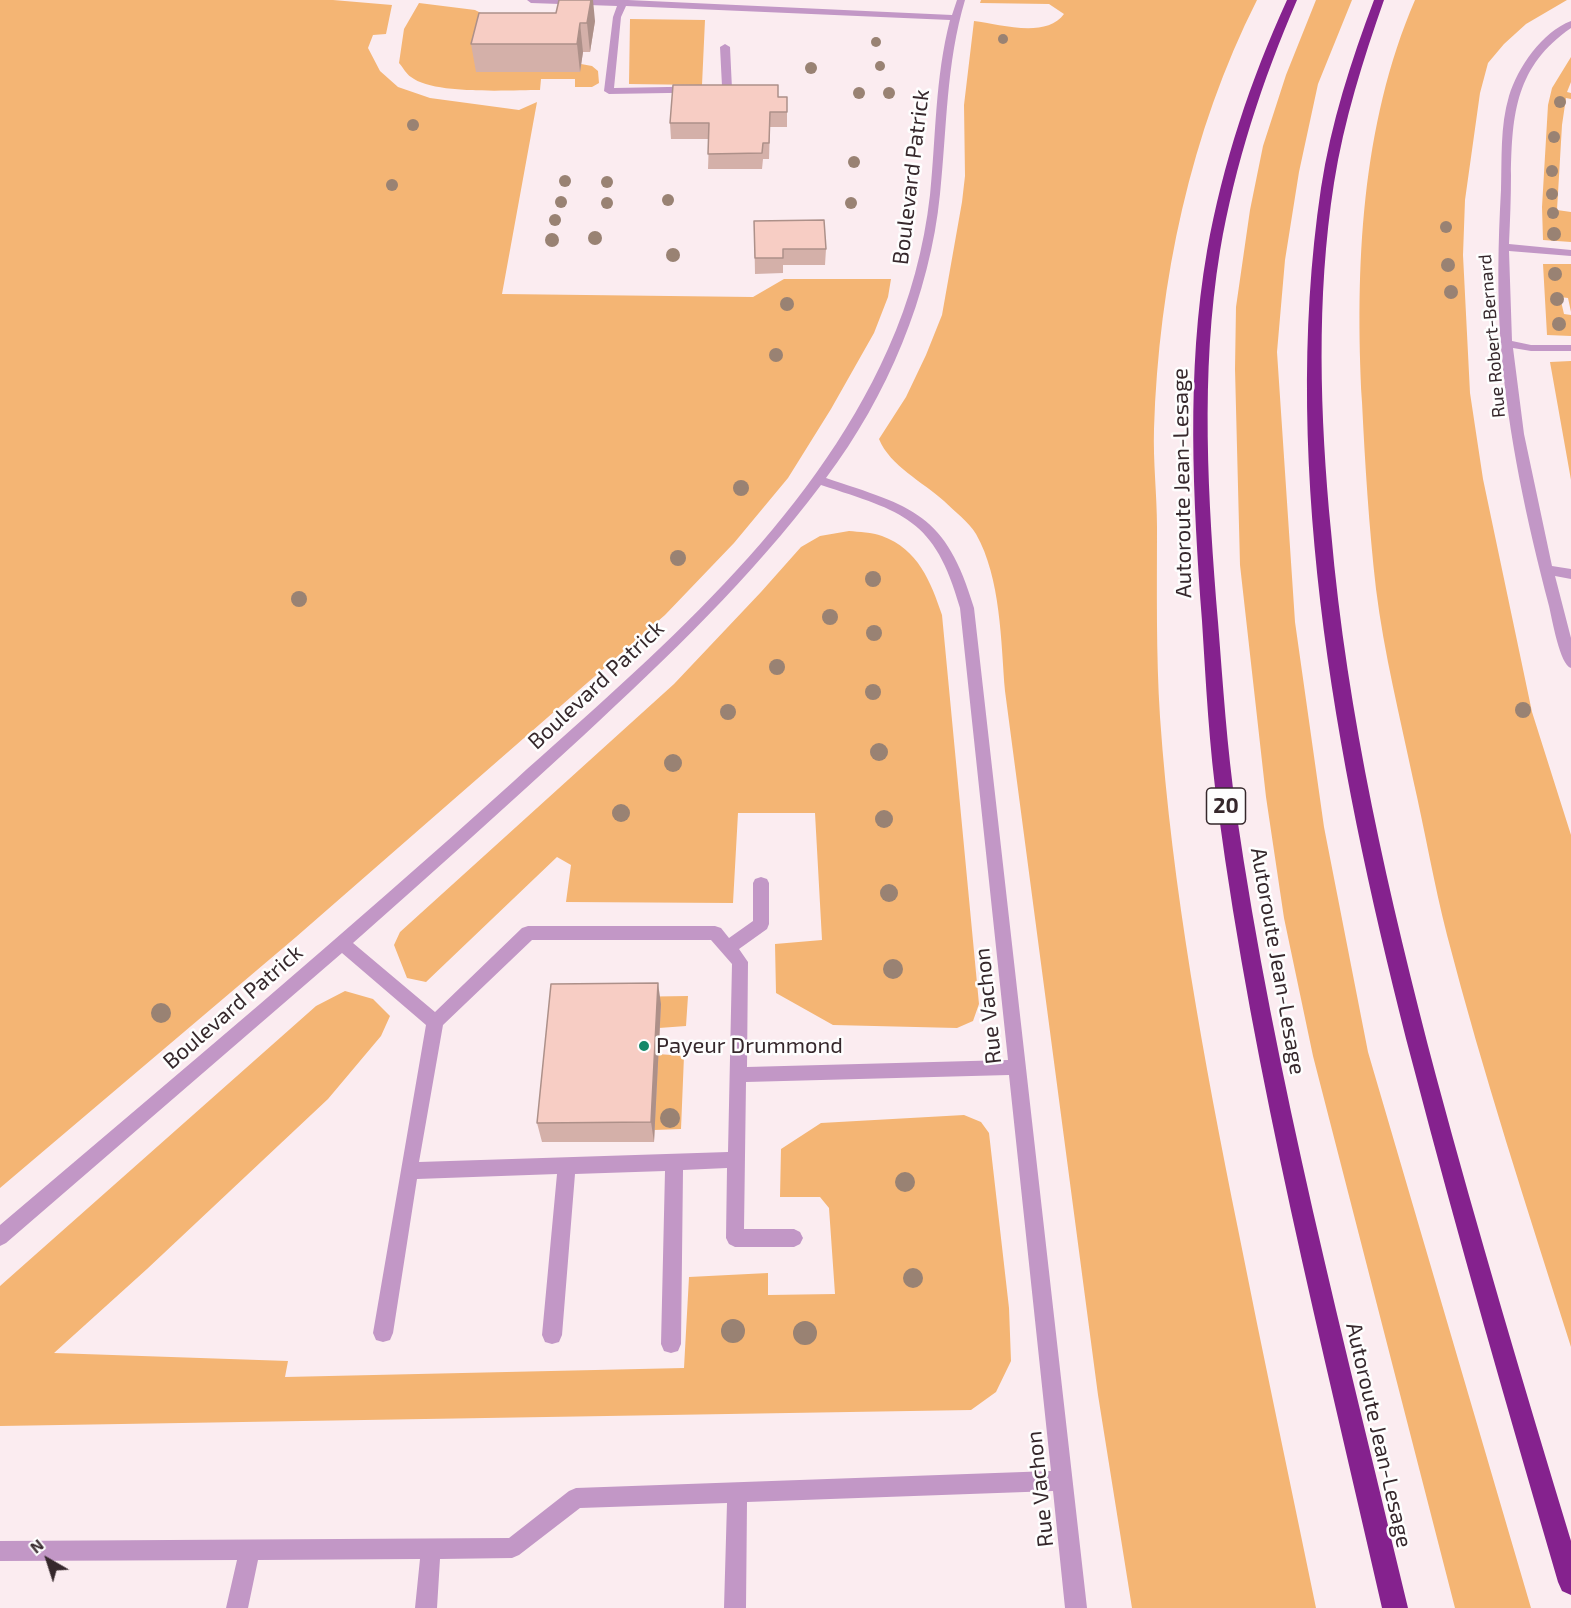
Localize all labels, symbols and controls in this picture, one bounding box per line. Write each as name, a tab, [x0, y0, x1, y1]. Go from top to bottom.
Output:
street label: Boulevard Patrick	[887, 88, 935, 266]
street label: Rue Robert-Bernard	[1474, 253, 1510, 419]
street label: Autoroute Jean-Lesage	[1167, 368, 1197, 598]
street label: Boulevard Patrick	[523, 615, 669, 755]
road number: 20	[1206, 788, 1246, 824]
street label: Autoroute Jean-Lesage	[1245, 845, 1311, 1077]
street label: Boulevard Patrick	[158, 939, 308, 1075]
street label: Rue Vachon	[969, 947, 1007, 1065]
place label: Payeur Drummond	[656, 1033, 843, 1059]
marker: Payeur Drummond	[637, 1039, 651, 1053]
street label: Autoroute Jean-Lesage	[1340, 1320, 1418, 1550]
street label: Rue Vachon	[1021, 1430, 1059, 1548]
north arrow	[18, 1530, 78, 1590]
text: N	[26, 1535, 47, 1557]

